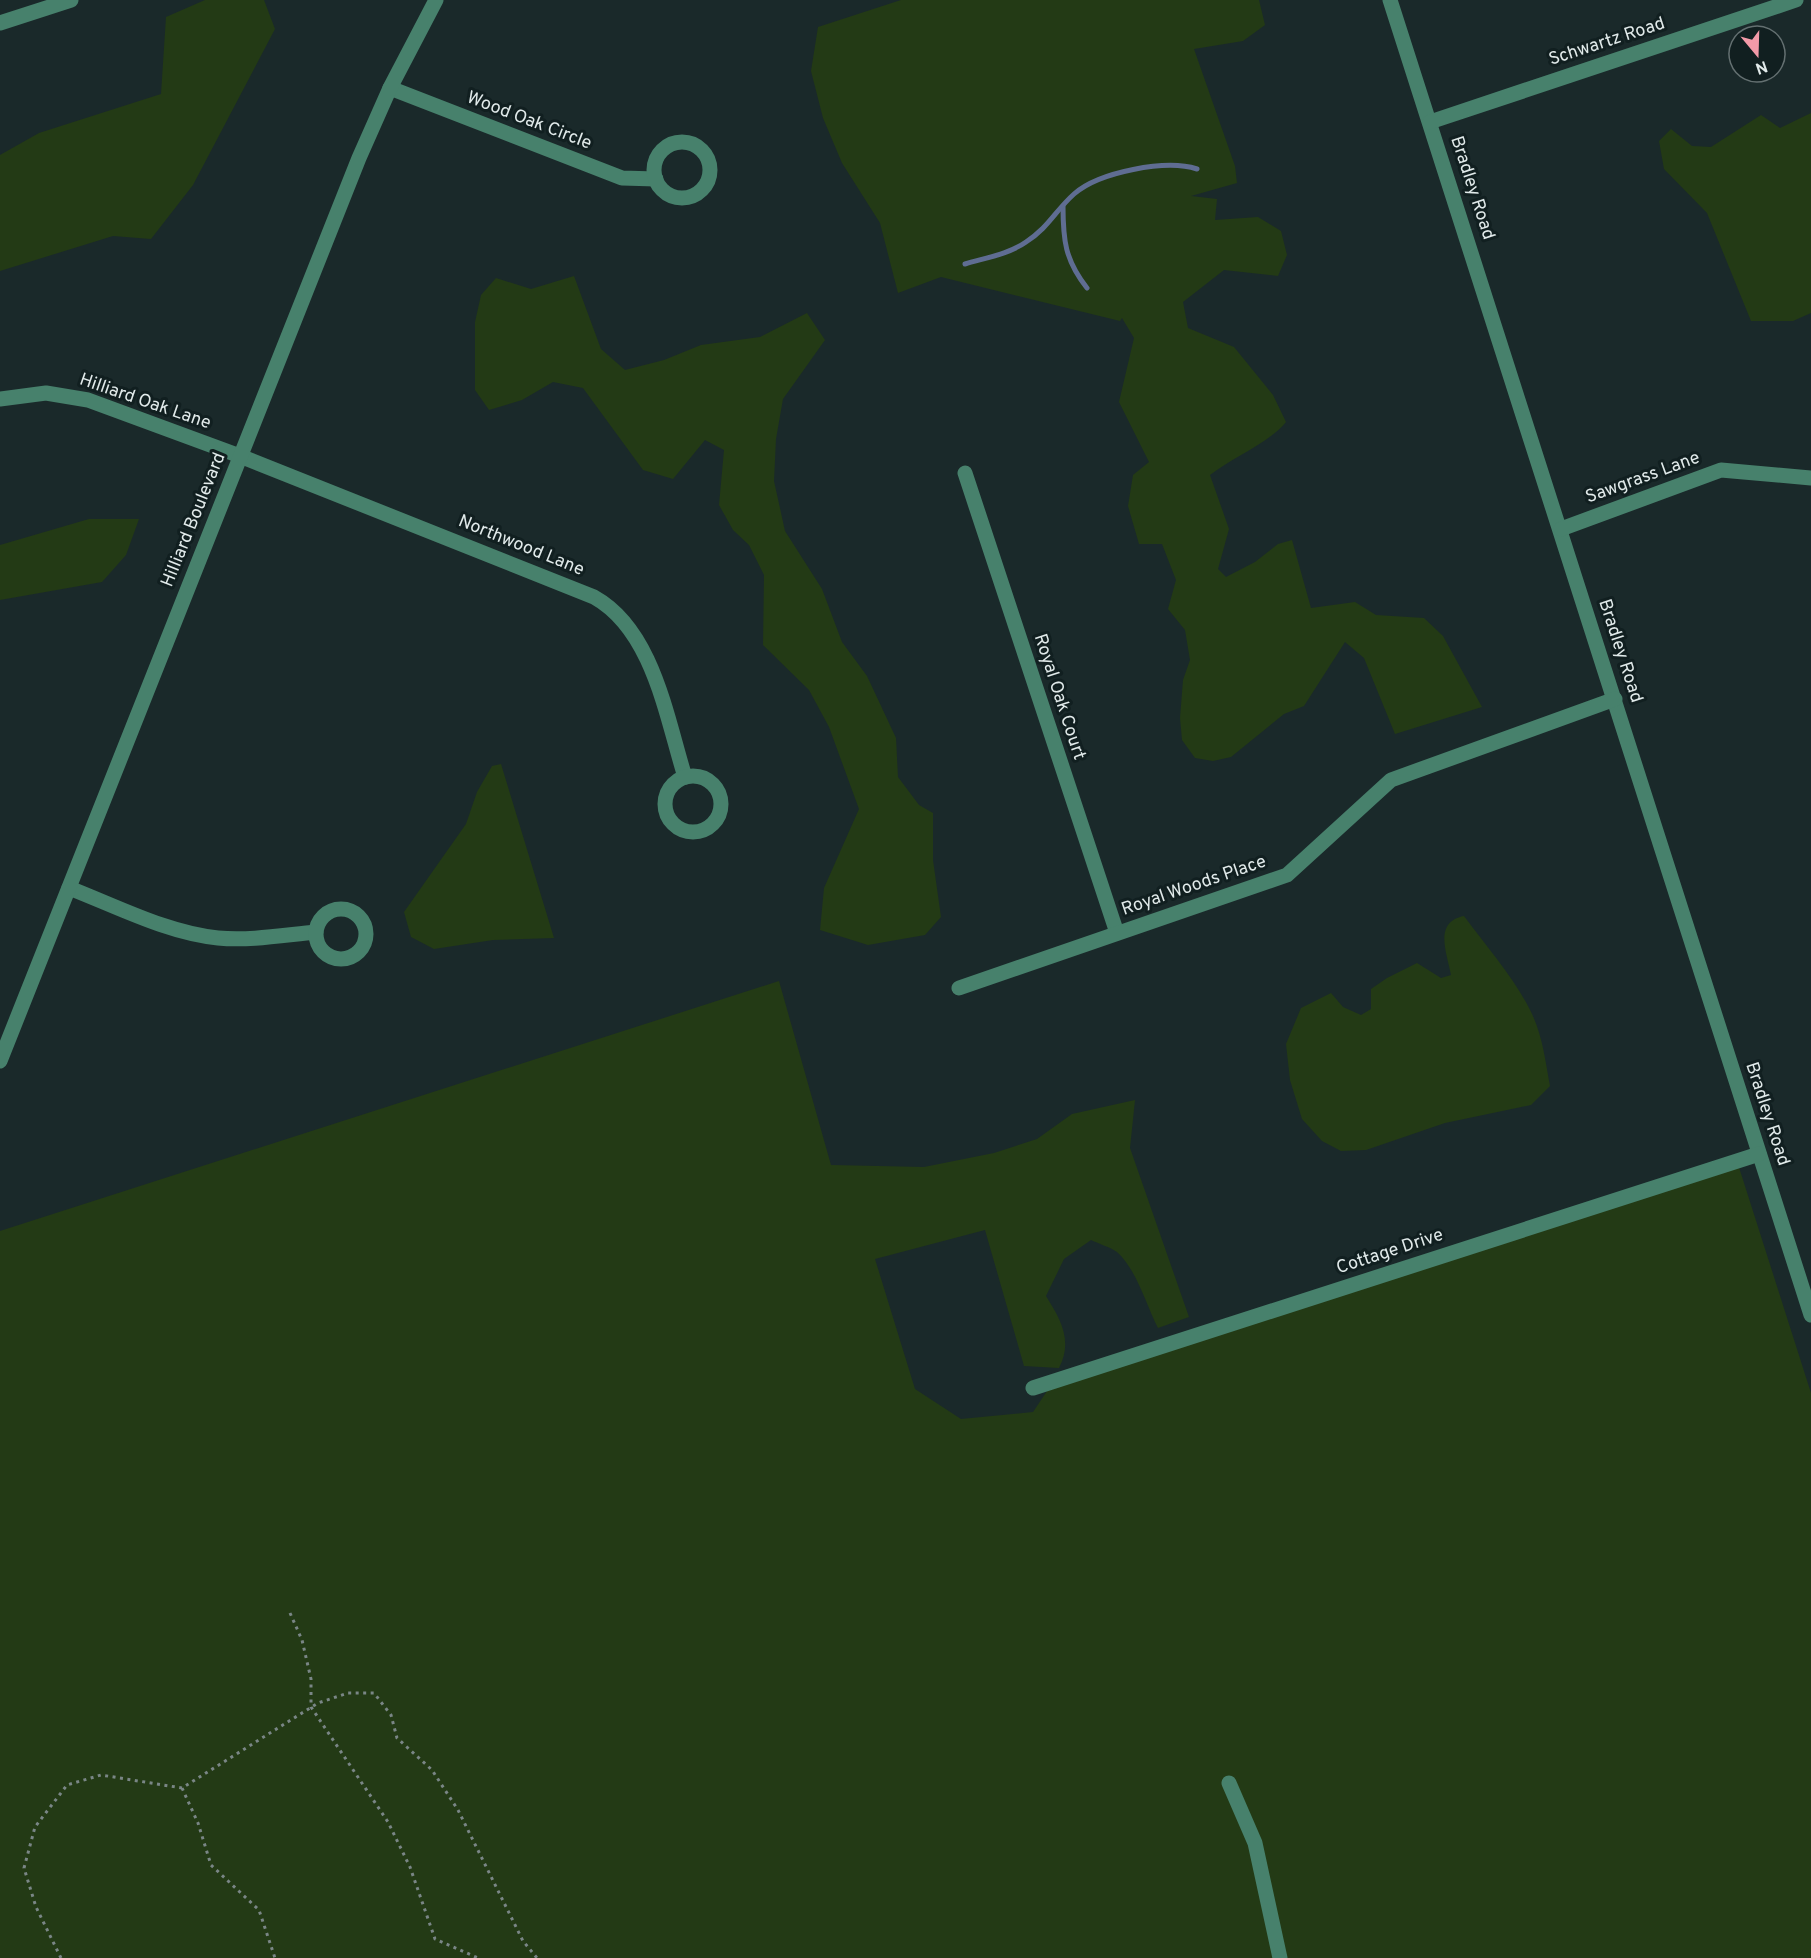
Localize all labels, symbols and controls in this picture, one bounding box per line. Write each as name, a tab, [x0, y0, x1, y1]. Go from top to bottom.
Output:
street label: Schwartz Road	[1546, 12, 1668, 72]
north arrow	[1727, 24, 1787, 84]
text: N	[1753, 55, 1770, 78]
street label: Wood Oak Circle	[463, 87, 595, 155]
street label: Bradley Road	[1444, 133, 1500, 243]
street label: Hilliard Oak Lane	[76, 369, 214, 435]
street label: Sawgrass Lane	[1583, 447, 1703, 509]
street label: Hilliard Boulevard	[157, 449, 231, 591]
street label: Northwood Lane	[455, 510, 587, 582]
street label: Bradley Road	[1592, 596, 1648, 706]
street label: Royal Oak Court	[1028, 631, 1090, 763]
street label: Royal Woods Place	[1119, 850, 1269, 922]
street label: Bradley Road	[1739, 1059, 1795, 1169]
street label: Cottage Drive	[1334, 1224, 1446, 1280]

